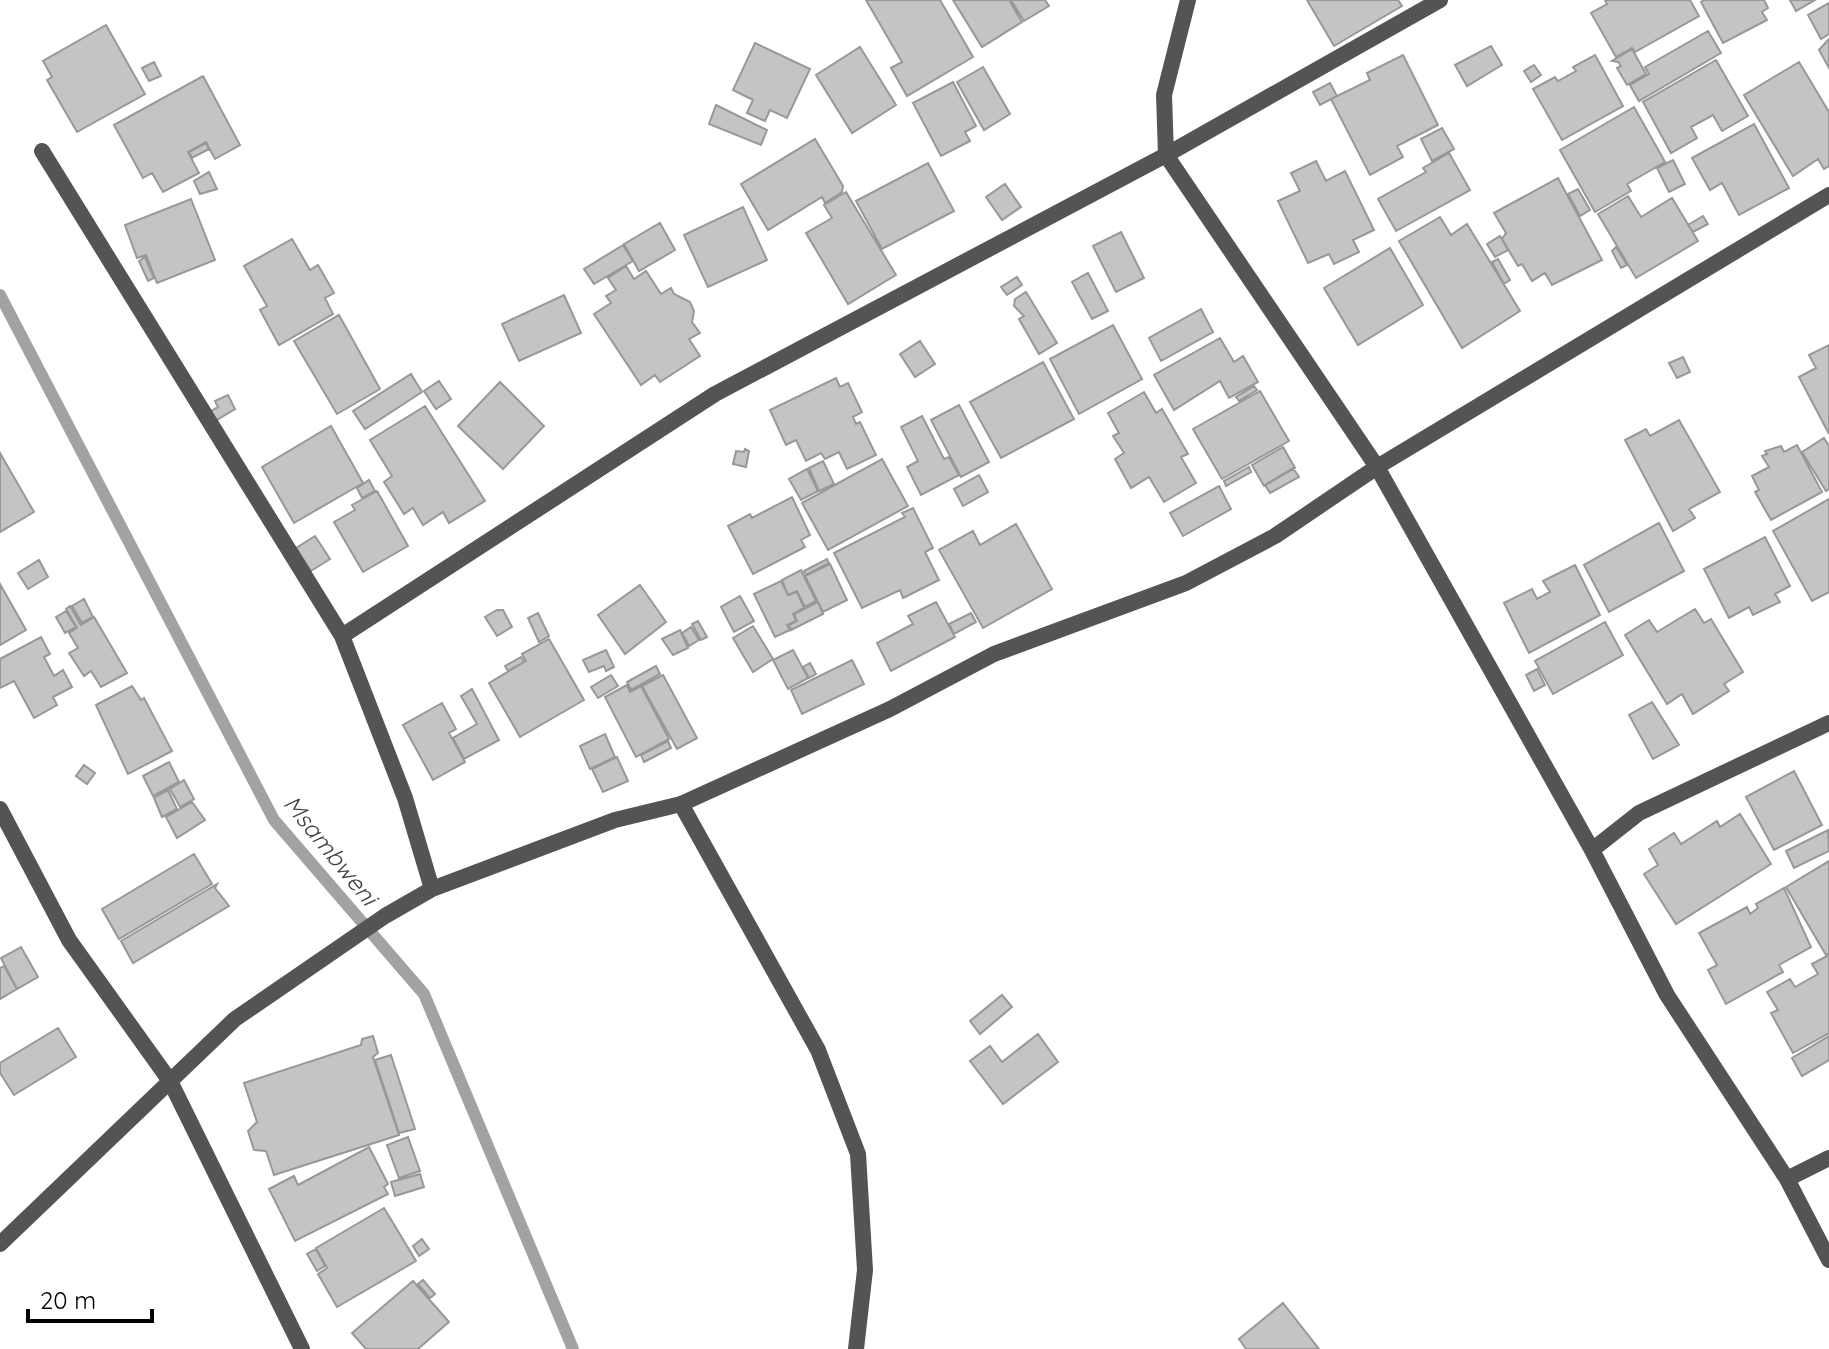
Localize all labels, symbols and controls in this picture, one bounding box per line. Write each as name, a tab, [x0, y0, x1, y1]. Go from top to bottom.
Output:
water label: Msambweni	[278, 789, 386, 913]
scale bar	[28, 1273, 152, 1323]
text: 20 m	[40, 1285, 96, 1315]

